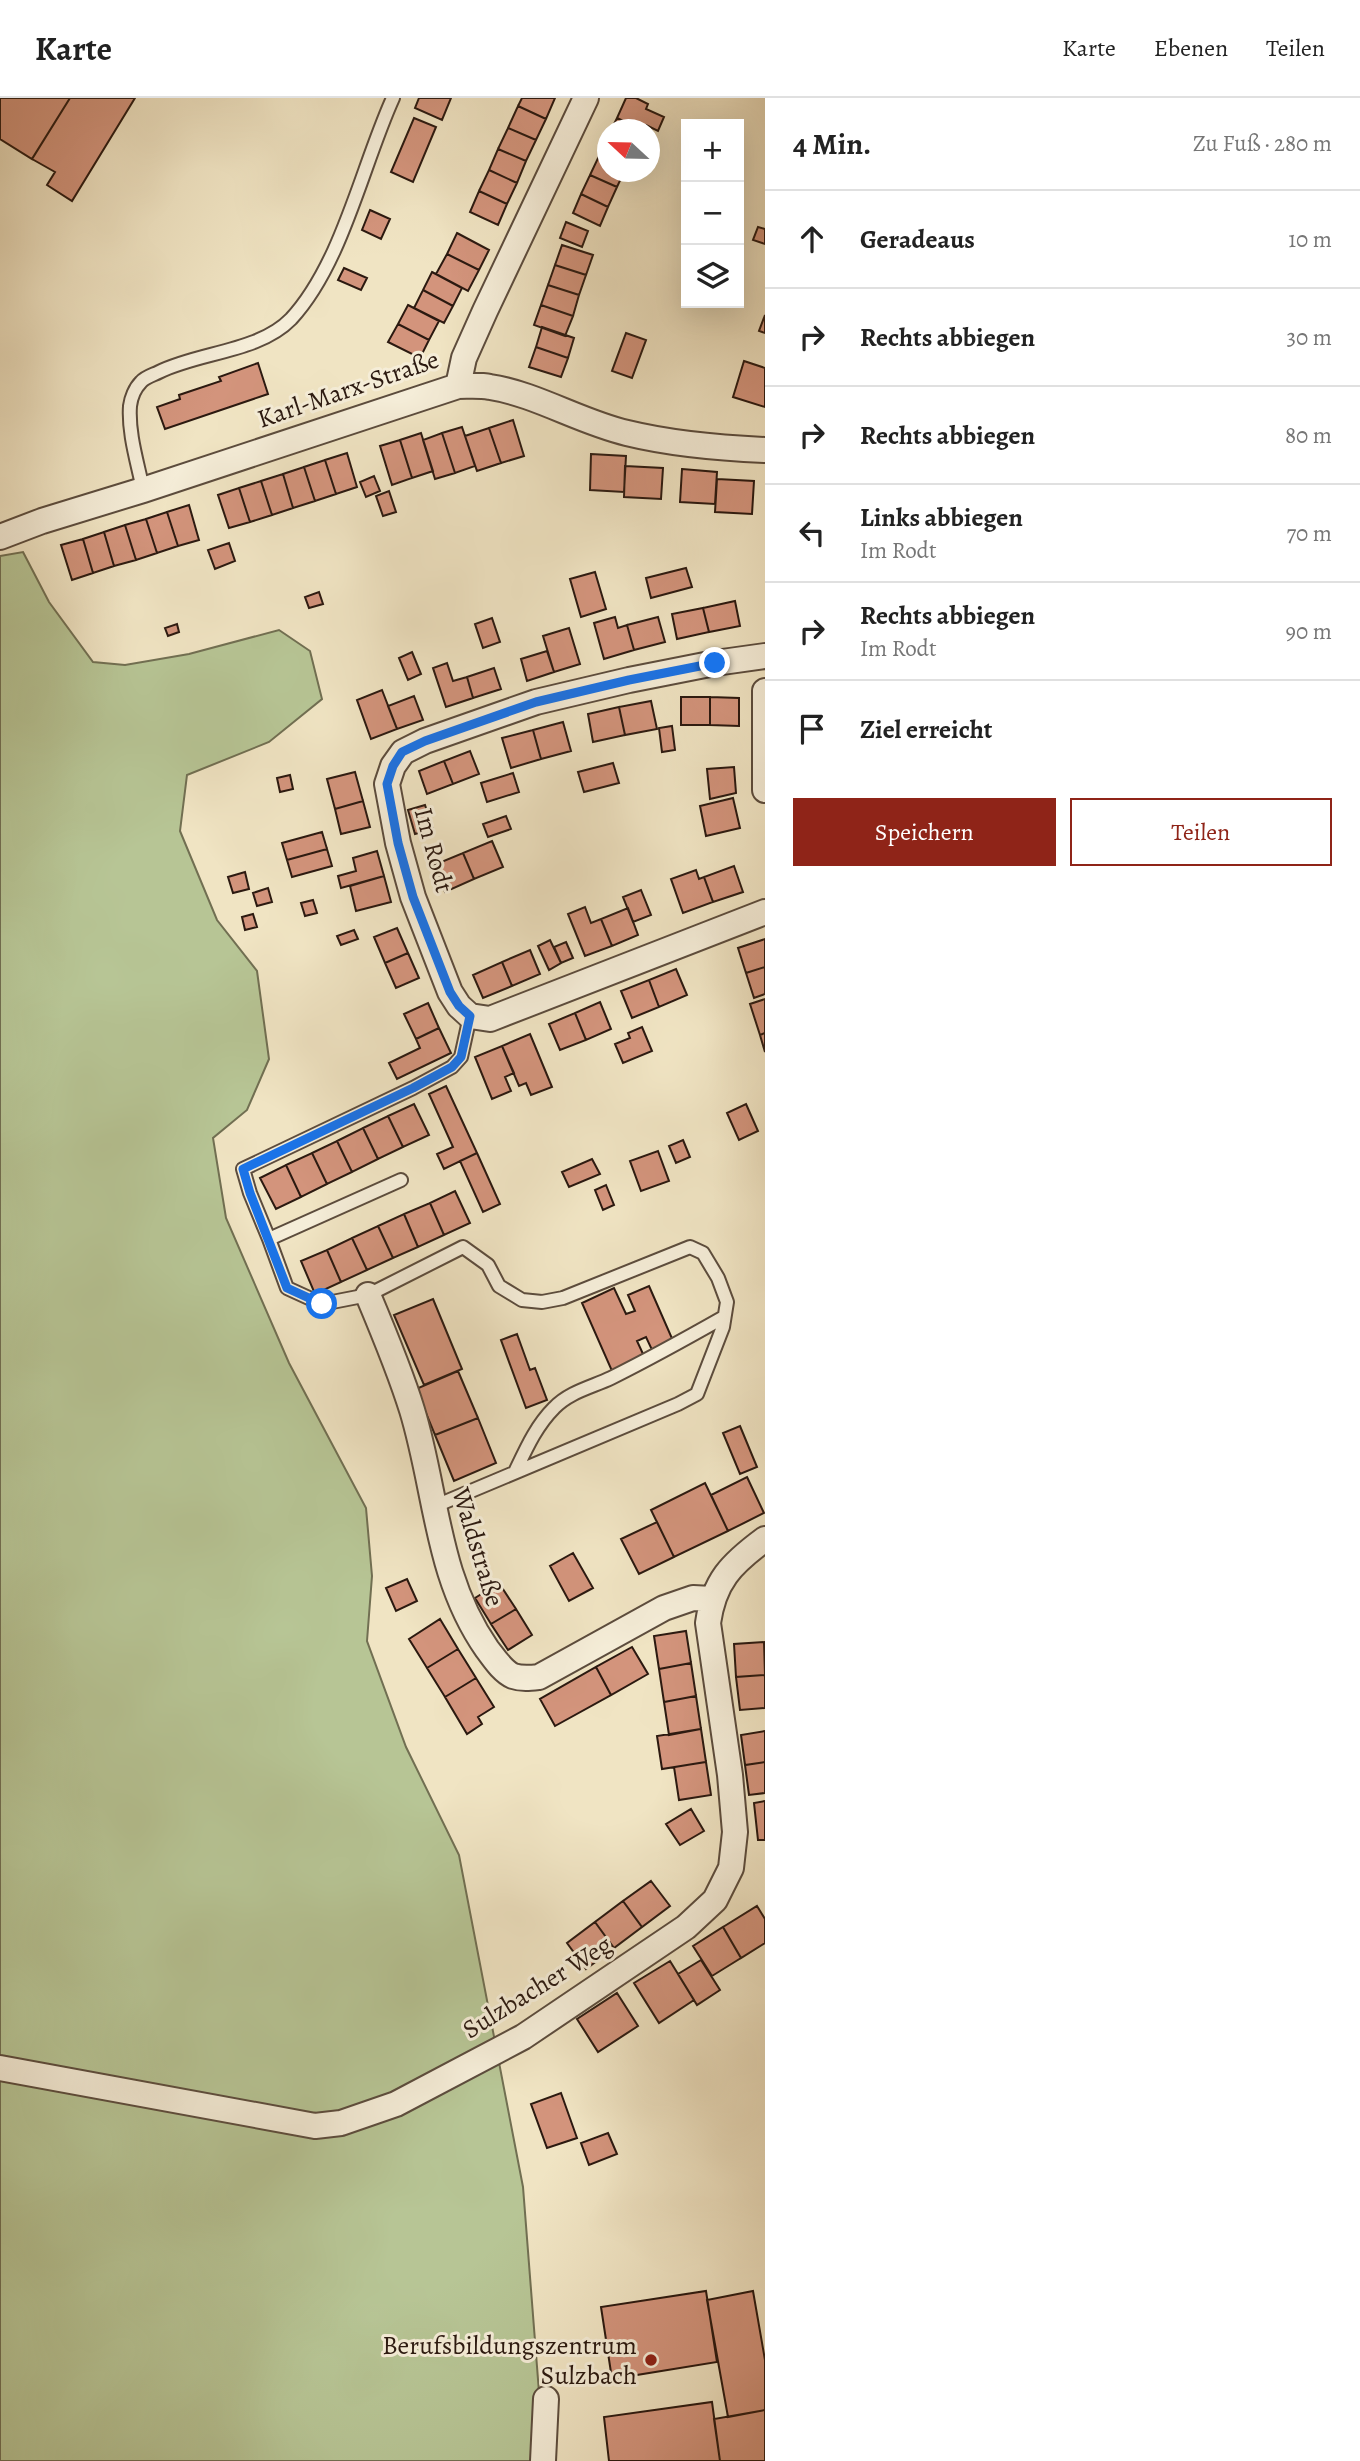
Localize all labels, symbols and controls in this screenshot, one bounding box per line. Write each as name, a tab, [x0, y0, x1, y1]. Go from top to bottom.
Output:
text: Karte	[35, 26, 112, 71]
text: Karte	[1062, 32, 1116, 64]
text: Ebenen	[1154, 32, 1228, 64]
text: Teilen	[1266, 32, 1325, 64]
north arrow	[597, 119, 660, 182]
map controls	[681, 119, 744, 308]
button: +	[681, 119, 744, 182]
text: 4 Min.	[793, 124, 871, 164]
text: Zu Fuß · 280 m	[1193, 128, 1332, 159]
button: −	[681, 182, 744, 245]
icon: ahead	[793, 220, 831, 258]
text: Geradeaus	[860, 222, 975, 257]
text: 10 m	[1288, 224, 1332, 255]
button: layers	[681, 245, 744, 308]
icon: right	[793, 318, 831, 356]
text: Rechts abbiegen	[860, 320, 1035, 355]
text: 30 m	[1286, 322, 1332, 353]
street label: Karl-Marx-Straße	[252, 342, 444, 436]
icon: right	[793, 416, 831, 454]
text: Rechts abbiegen	[860, 418, 1035, 453]
text: 80 m	[1285, 420, 1332, 451]
text: Links abbiegen	[860, 500, 1023, 535]
icon: left	[793, 514, 831, 552]
text: 70 m	[1286, 518, 1332, 549]
text: Im Rodt	[860, 535, 937, 566]
text: Rechts abbiegen	[860, 598, 1035, 633]
icon: right	[793, 612, 831, 650]
text: 90 m	[1286, 616, 1332, 647]
text: Im Rodt	[860, 633, 937, 664]
route end	[699, 647, 730, 678]
icon: arrive	[793, 710, 831, 748]
text: Ziel erreicht	[860, 712, 993, 747]
button: Speichern	[793, 798, 1056, 866]
button: Teilen	[1070, 798, 1332, 866]
street label: Im Rodt	[406, 804, 462, 897]
route start	[306, 1288, 337, 1319]
street label: Waldstraße	[443, 1482, 513, 1611]
street label: Sulzbacher Weg	[456, 1927, 618, 2047]
place label: Berufsbildungszentrum Sulzbach	[382, 2328, 637, 2393]
marker: Berufsbildungszentrum Sulzbach	[643, 2352, 659, 2368]

